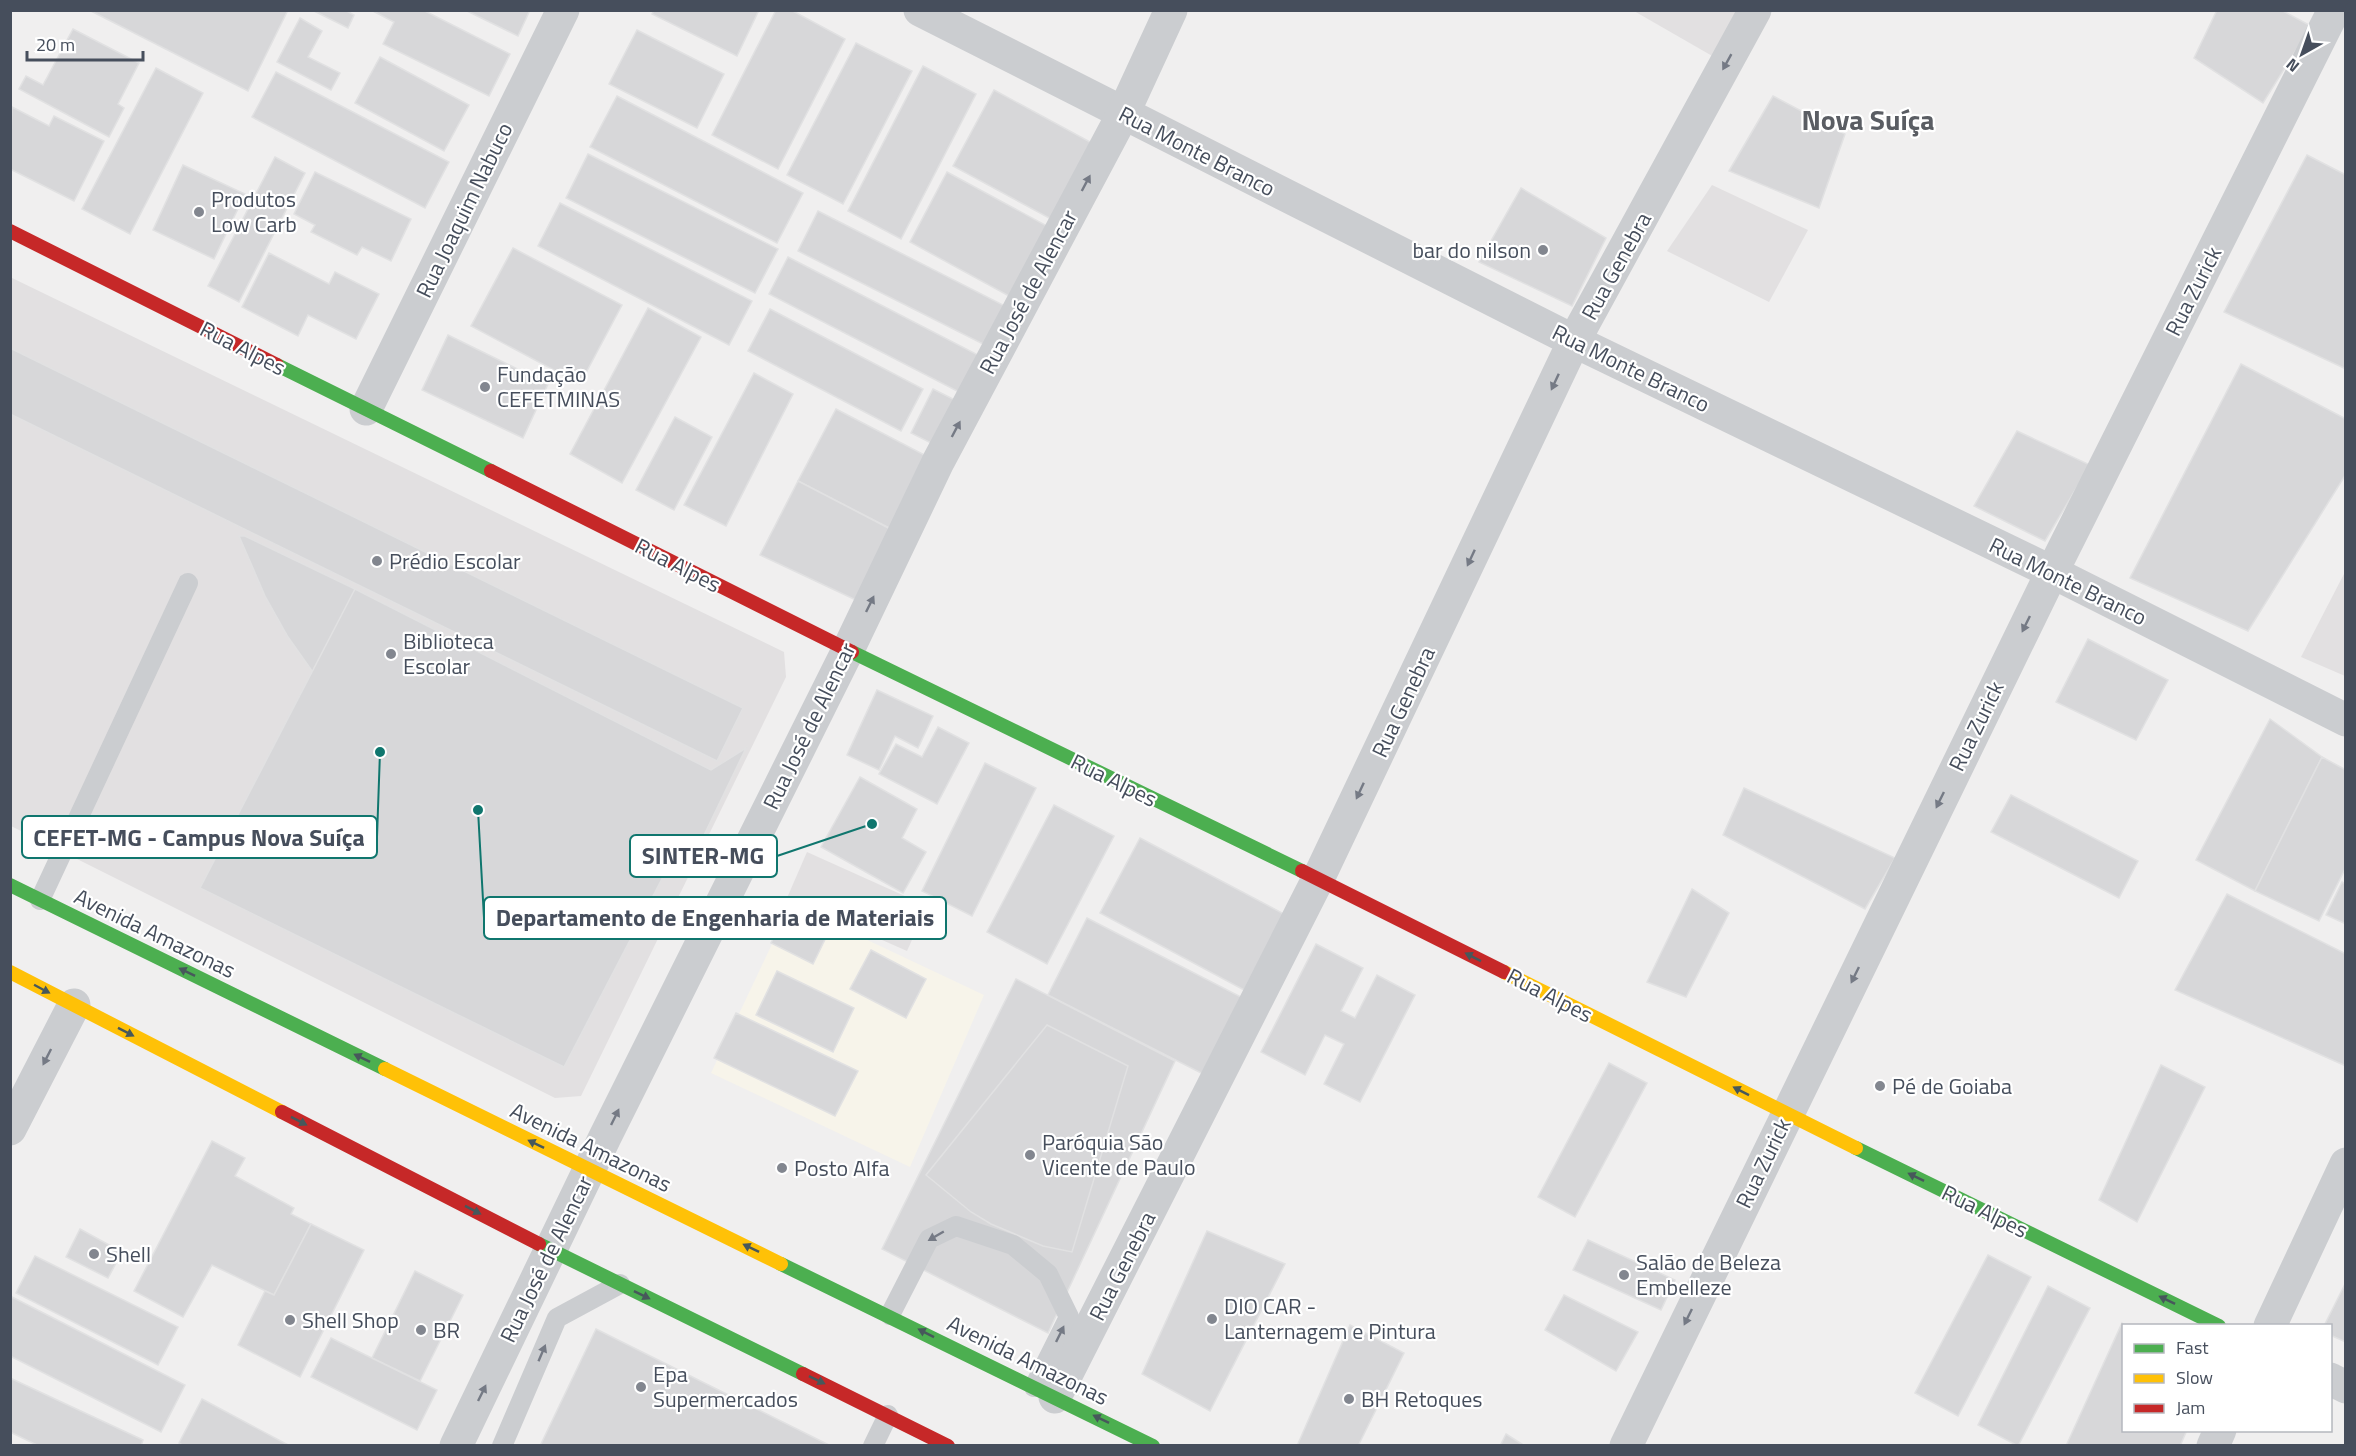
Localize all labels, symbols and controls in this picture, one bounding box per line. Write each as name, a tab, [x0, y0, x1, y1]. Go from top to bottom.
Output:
scale bar	[27, 24, 142, 62]
north arrow	[2272, 24, 2332, 84]
text: 20 m	[36, 31, 75, 58]
text: N	[2280, 53, 2304, 78]
one-way arrow	[1722, 54, 1732, 71]
street label: Rua Monte Branco	[1113, 97, 1281, 205]
district label: Nova Suíça	[1802, 98, 1934, 141]
street label: Rua Joaquim Nabuco	[407, 117, 521, 303]
one-way arrow	[1082, 174, 1091, 191]
place label: Produtos Low Carb	[211, 182, 297, 241]
street label: Rua José de Alencar	[970, 203, 1086, 380]
marker: Produtos Low Carb	[192, 205, 206, 219]
street label: Rua Genebra	[1572, 206, 1660, 326]
place label: bar do nilson	[1412, 233, 1531, 267]
street label: Rua Zurick	[2156, 240, 2230, 342]
marker: bar do nilson	[1536, 243, 1550, 257]
street label: Rua Alpes	[194, 312, 292, 384]
street label: Rua Monte Branco	[1546, 315, 1716, 421]
place label: Fundação CEFETMINAS	[497, 357, 620, 416]
one-way arrow	[1551, 373, 1560, 390]
marker: Fundação CEFETMINAS	[478, 380, 492, 394]
one-way arrow	[951, 421, 961, 438]
street label: Rua Monte Branco	[1983, 528, 2153, 634]
street label: Rua Alpes	[629, 529, 727, 601]
place label: Prédio Escolar	[389, 544, 521, 578]
one-way arrow	[1467, 549, 1476, 566]
marker: Prédio Escolar	[370, 554, 384, 568]
one-way arrow	[865, 596, 874, 613]
one-way arrow	[2021, 616, 2031, 633]
place label: Biblioteca Escolar	[403, 624, 494, 683]
street label: Rua José de Alencar	[754, 636, 864, 815]
street label: Rua Genebra	[1362, 641, 1444, 763]
marker: Biblioteca Escolar	[384, 647, 398, 661]
street label: Rua Zurick	[1939, 675, 2013, 777]
street label: Rua Alpes	[1065, 745, 1163, 815]
one-way arrow	[1356, 782, 1365, 799]
one-way arrow	[1936, 791, 1945, 808]
callout: CEFET-MG - Campus Nova Suíça	[22, 816, 377, 858]
text: CEFET-MG - Campus Nova Suíça	[33, 819, 365, 855]
callout: SINTER-MG	[630, 835, 777, 877]
text: SINTER-MG	[642, 837, 764, 873]
street label: Avenida Amazonas	[69, 879, 241, 987]
callout: Departamento de Engenharia de Materiais	[484, 897, 946, 939]
text: Departamento de Engenharia de Materiais	[496, 899, 934, 935]
one-way arrow	[1464, 952, 1481, 961]
street label: Rua Alpes	[1501, 959, 1599, 1031]
one-way arrow	[1850, 966, 1859, 983]
one-way arrow	[178, 967, 195, 976]
one-way arrow	[34, 984, 51, 994]
one-way arrow	[117, 1027, 134, 1037]
one-way arrow	[42, 1049, 52, 1066]
one-way arrow	[353, 1053, 370, 1063]
place label: Pé de Goiaba	[1892, 1069, 2012, 1103]
marker: Pé de Goiaba	[1873, 1079, 1887, 1093]
one-way arrow	[1733, 1086, 1750, 1095]
street label: Avenida Amazonas	[505, 1093, 677, 1201]
one-way arrow	[610, 1109, 619, 1126]
street label: Rua Zurick	[1726, 1112, 1800, 1214]
one-way arrow	[291, 1116, 308, 1126]
place label: Paróquia São Vicente de Paulo	[1042, 1125, 1196, 1184]
one-way arrow	[528, 1139, 545, 1149]
marker: Paróquia São Vicente de Paulo	[1023, 1148, 1037, 1162]
place label: Posto Alfa	[794, 1151, 889, 1185]
marker: Posto Alfa	[775, 1161, 789, 1175]
street label: Rua José de Alencar	[491, 1169, 601, 1348]
one-way arrow	[1908, 1172, 1925, 1182]
street label: Rua Alpes	[1936, 1176, 2034, 1246]
one-way arrow	[464, 1205, 481, 1215]
street label: Rua Genebra	[1080, 1205, 1164, 1327]
one-way arrow	[928, 1230, 945, 1241]
place label: Shell	[106, 1237, 151, 1271]
one-way arrow	[742, 1243, 759, 1253]
place label: Salão de Beleza Embelleze	[1636, 1245, 1781, 1304]
marker: Shell	[87, 1247, 101, 1261]
marker: Salão de Beleza Embelleze	[1617, 1268, 1631, 1282]
place label: DIO CAR - Lanternagem e Pintura	[1224, 1289, 1436, 1348]
one-way arrow	[633, 1290, 650, 1299]
one-way arrow	[2158, 1295, 2175, 1304]
place label: Shell Shop	[302, 1303, 399, 1337]
street label: Avenida Amazonas	[942, 1306, 1114, 1414]
one-way arrow	[1684, 1309, 1693, 1326]
marker: DIO CAR - Lanternagem e Pintura	[1205, 1312, 1219, 1326]
marker: Shell Shop	[283, 1313, 297, 1327]
place label: BR	[433, 1313, 460, 1347]
marker: BR	[414, 1323, 428, 1337]
legend	[2122, 1324, 2332, 1432]
one-way arrow	[1056, 1326, 1065, 1343]
one-way arrow	[918, 1328, 935, 1337]
text: Fast	[2176, 1334, 2209, 1361]
one-way arrow	[537, 1344, 547, 1362]
place label: Epa Supermercados	[653, 1357, 798, 1416]
text: Slow	[2176, 1364, 2213, 1391]
one-way arrow	[808, 1376, 825, 1385]
marker: Epa Supermercados	[634, 1380, 648, 1394]
place label: BH Retoques	[1361, 1382, 1483, 1416]
one-way arrow	[476, 1384, 486, 1402]
marker: BH Retoques	[1342, 1392, 1356, 1406]
text: Jam	[2176, 1394, 2205, 1421]
one-way arrow	[1092, 1415, 1109, 1424]

